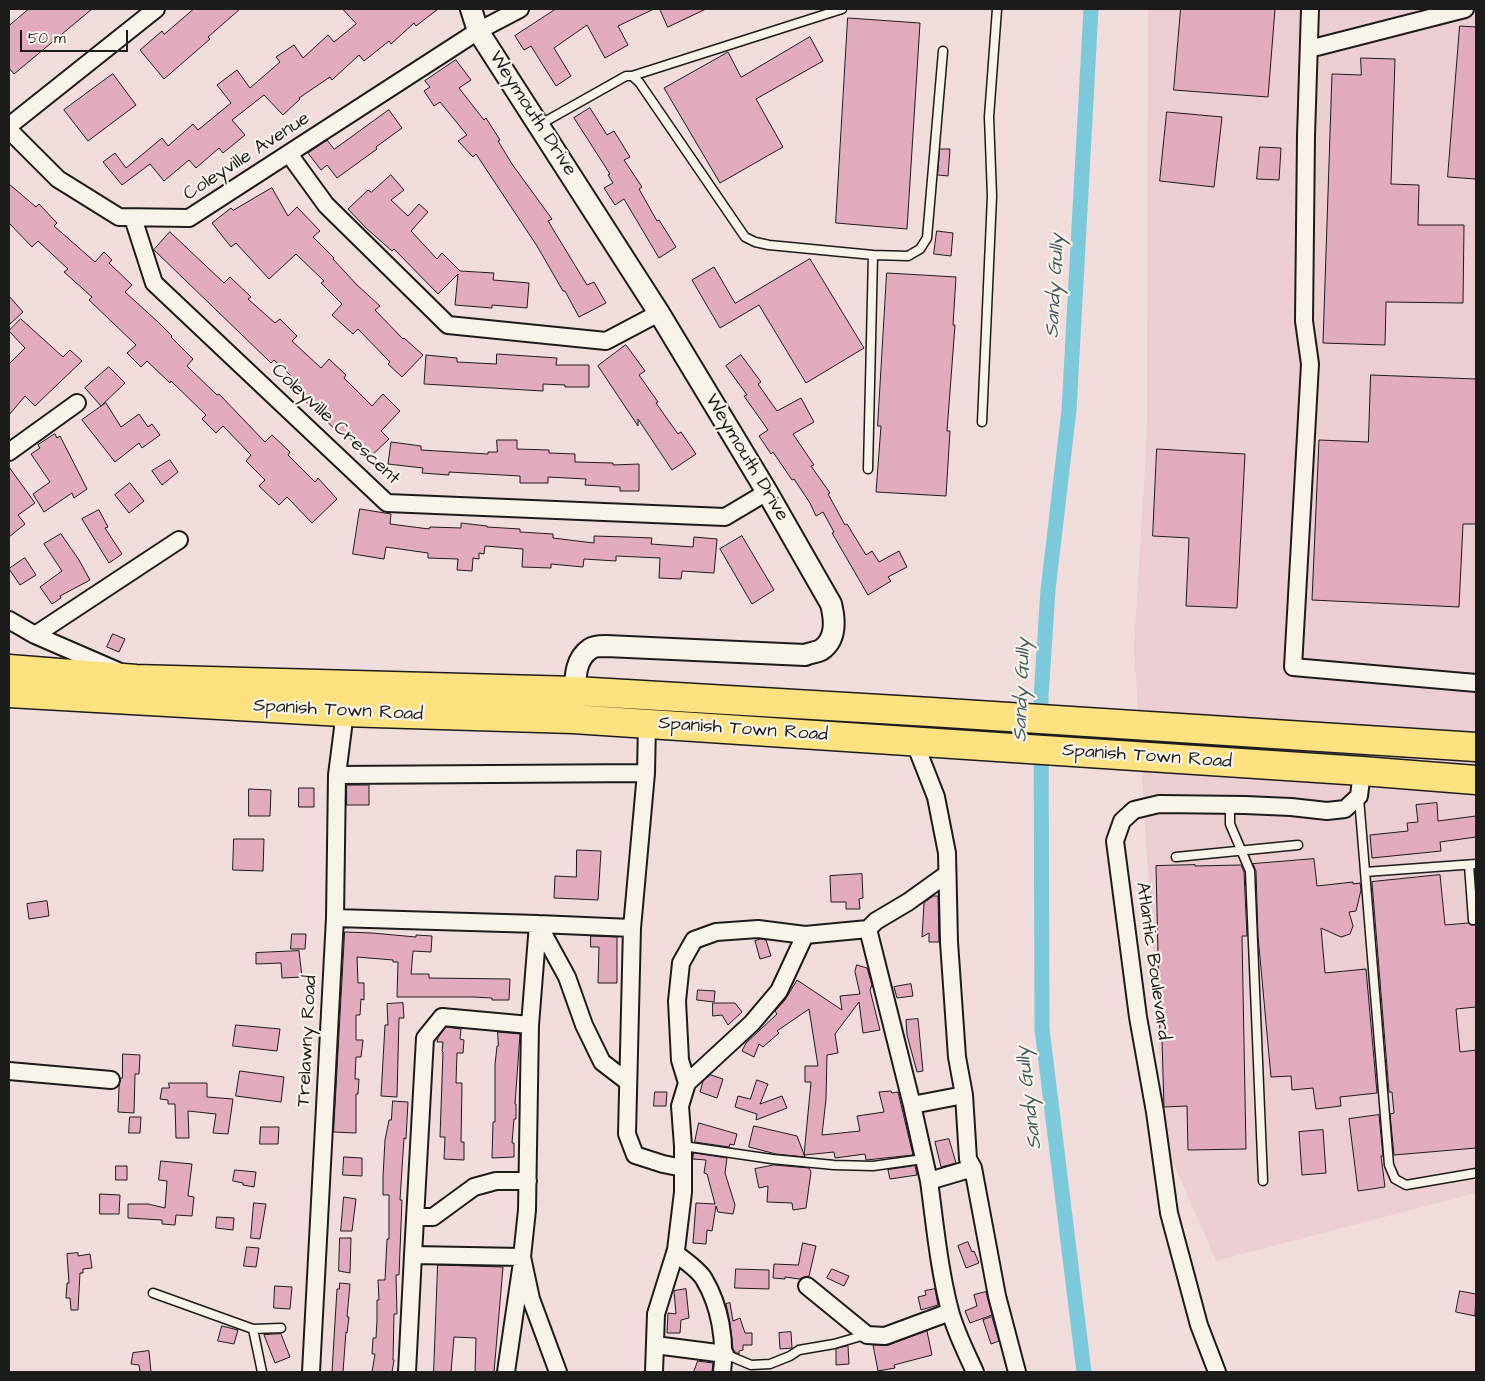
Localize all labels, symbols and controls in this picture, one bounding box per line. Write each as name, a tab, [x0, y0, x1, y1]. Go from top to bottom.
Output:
scale bar	[22, 20, 130, 52]
text: 50 m	[28, 28, 66, 49]
street label: Weymouth Drive	[483, 47, 581, 181]
street label: Coleyville Avenue	[180, 108, 314, 206]
water label: Sandy Gully	[1041, 234, 1071, 338]
street label: Coleyville Crescent	[266, 359, 404, 491]
street label: Weymouth Drive	[699, 390, 793, 526]
water label: Sandy Gully	[1009, 638, 1037, 742]
street label: Spanish Town Road	[253, 695, 423, 727]
street label: Spanish Town Road	[657, 713, 829, 747]
street label: Spanish Town Road	[1061, 740, 1233, 774]
street label: Atlantic Boulevard	[1130, 881, 1174, 1041]
street label: Trelawny Road	[293, 975, 323, 1107]
water label: Sandy Gully	[1012, 1045, 1048, 1151]

